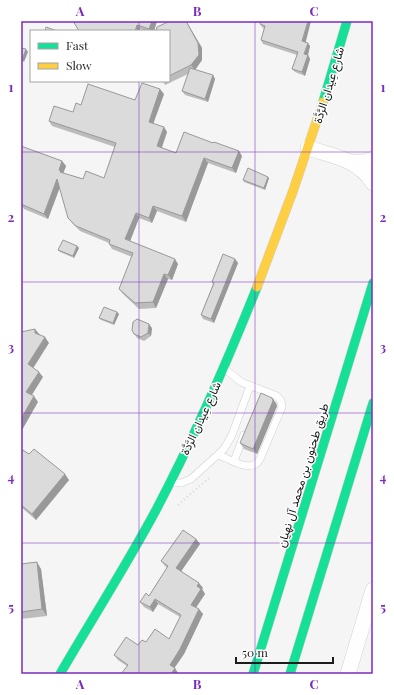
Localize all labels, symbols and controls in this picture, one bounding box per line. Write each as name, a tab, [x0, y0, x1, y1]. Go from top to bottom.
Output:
text: A	[75, 2, 85, 19]
text: B	[193, 2, 202, 19]
text: C	[309, 2, 319, 19]
legend	[30, 30, 170, 82]
text: Fast	[66, 37, 89, 53]
street label: شارع عِيدان الرَّدَّة	[309, 45, 349, 126]
text: Slow	[66, 57, 92, 73]
text: 1	[9, 78, 14, 95]
text: 1	[381, 78, 386, 95]
text: 2	[8, 208, 15, 225]
text: 2	[380, 208, 387, 225]
text: 3	[8, 338, 14, 355]
text: 3	[380, 338, 386, 355]
street label: شارع عِيدان الرَّدَّة	[176, 379, 226, 458]
street label: طريق طحنون بن محمد آل نهيان	[272, 401, 333, 549]
text: 4	[8, 468, 15, 485]
text: 4	[380, 468, 387, 485]
text: 5	[8, 598, 14, 615]
text: 5	[380, 598, 386, 615]
scale bar	[236, 639, 333, 665]
text: 50 m	[242, 644, 268, 660]
text: A	[75, 675, 85, 692]
text: B	[193, 675, 202, 692]
text: C	[309, 675, 319, 692]

